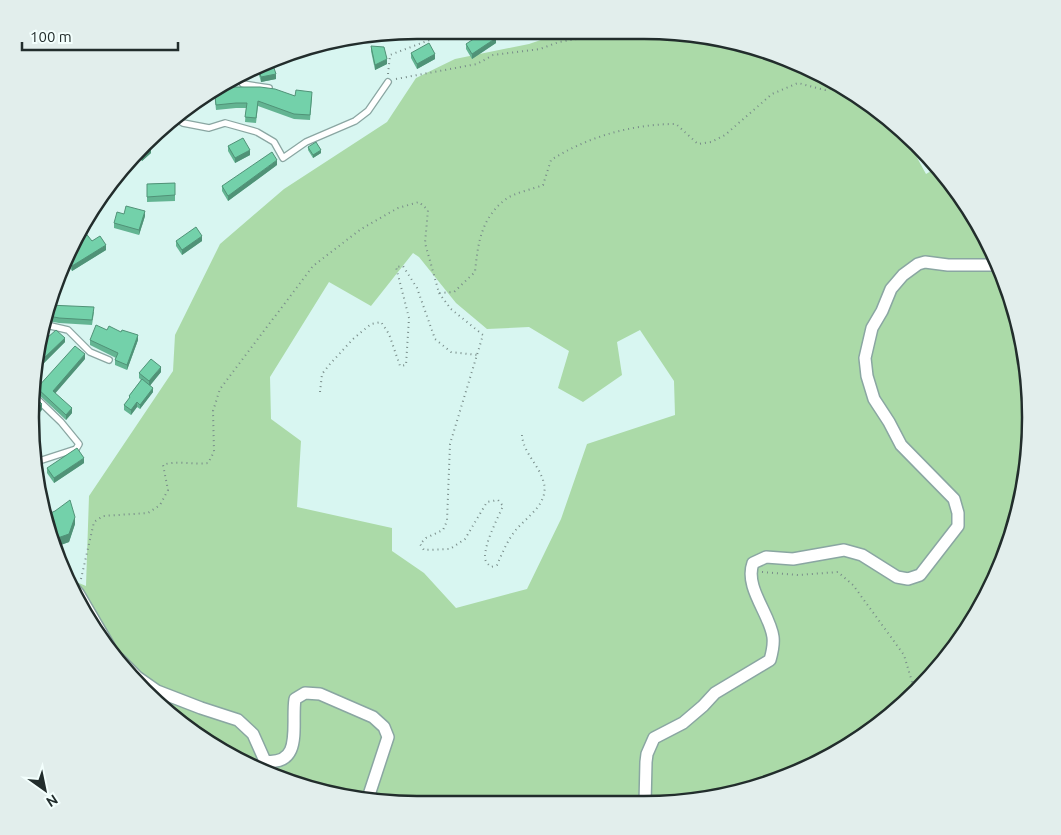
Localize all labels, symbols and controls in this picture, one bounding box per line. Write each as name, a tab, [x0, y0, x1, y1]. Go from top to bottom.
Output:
scale bar	[22, 20, 179, 52]
text: 100 m	[30, 28, 72, 45]
north arrow	[20, 765, 70, 815]
text: N	[43, 791, 61, 810]

